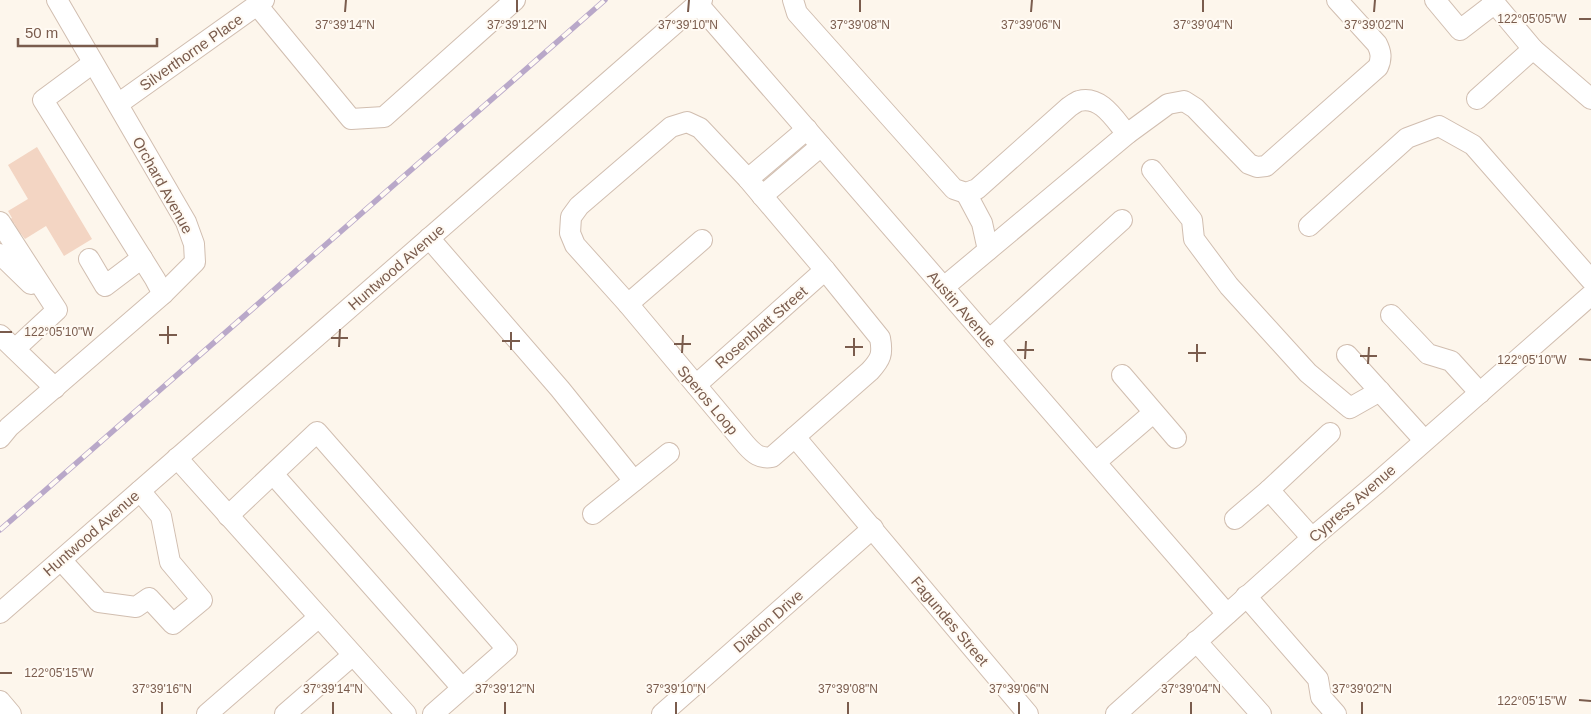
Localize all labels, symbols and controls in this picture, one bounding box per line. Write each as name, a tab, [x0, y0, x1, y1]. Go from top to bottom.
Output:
street label: Silverthorne Place	[136, 10, 246, 94]
text: 122°05'05"W	[1497, 12, 1567, 26]
scale bar	[18, 15, 156, 47]
text: 37°39'14"N	[315, 18, 375, 32]
text: 37°39'12"N	[487, 18, 547, 32]
text: 37°39'10"N	[658, 18, 718, 32]
text: 37°39'08"N	[830, 18, 890, 32]
text: 37°39'06"N	[1001, 18, 1061, 32]
text: 37°39'04"N	[1173, 18, 1233, 32]
text: 37°39'02"N	[1344, 18, 1404, 32]
text: 50 m	[25, 24, 58, 41]
street label: Orchard Avenue	[129, 134, 197, 236]
street label: Huntwood Avenue	[345, 221, 447, 313]
street label: Austin Avenue	[924, 267, 1000, 351]
street label: Rosenblatt Street	[712, 282, 811, 371]
text: 122°05'10"W	[24, 325, 94, 339]
text: 122°05'10"W	[1497, 353, 1567, 367]
street label: Speros Loop	[674, 362, 742, 438]
street label: Cypress Avenue	[1305, 461, 1399, 545]
street label: Huntwood Avenue	[40, 487, 142, 579]
street label: Fagundes Street	[908, 573, 993, 670]
street label: Diadon Drive	[730, 586, 806, 656]
text: 122°05'15"W	[24, 666, 94, 680]
text: 37°39'16"N	[132, 682, 192, 696]
text: 37°39'14"N	[303, 682, 363, 696]
text: 37°39'12"N	[475, 682, 535, 696]
text: 37°39'10"N	[646, 682, 706, 696]
text: 37°39'08"N	[818, 682, 878, 696]
text: 37°39'06"N	[989, 682, 1049, 696]
text: 37°39'04"N	[1161, 682, 1221, 696]
text: 37°39'02"N	[1332, 682, 1392, 696]
text: 122°05'15"W	[1497, 694, 1567, 708]

